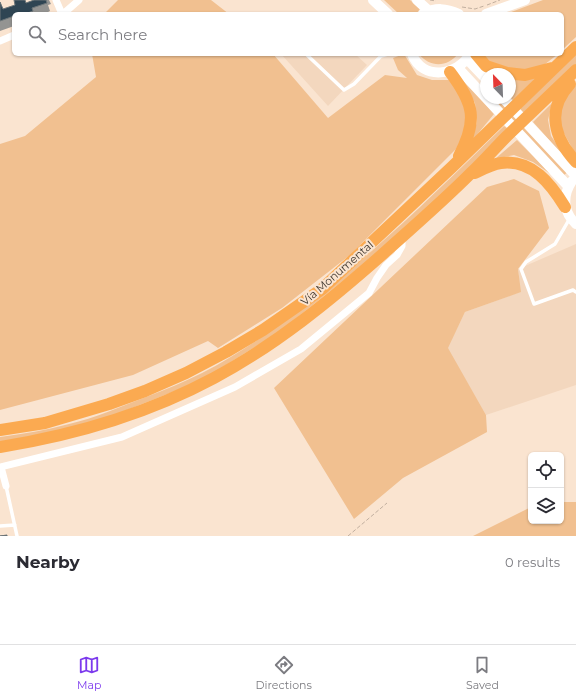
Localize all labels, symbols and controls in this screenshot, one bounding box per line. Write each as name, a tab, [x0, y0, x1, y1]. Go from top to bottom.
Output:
search box	[12, 12, 564, 56]
icon: search	[26, 23, 48, 45]
text: Search here	[58, 25, 147, 44]
north arrow	[480, 68, 516, 104]
street label: Vía Monumental	[298, 238, 376, 308]
map controls	[528, 452, 564, 524]
button: locate	[528, 452, 564, 488]
button: layers	[528, 488, 564, 524]
text: Nearby	[16, 552, 80, 572]
text: 0 results	[505, 554, 560, 570]
tab: Map	[77, 654, 101, 692]
tab: Directions	[256, 654, 312, 692]
tab: Saved	[466, 654, 499, 692]

